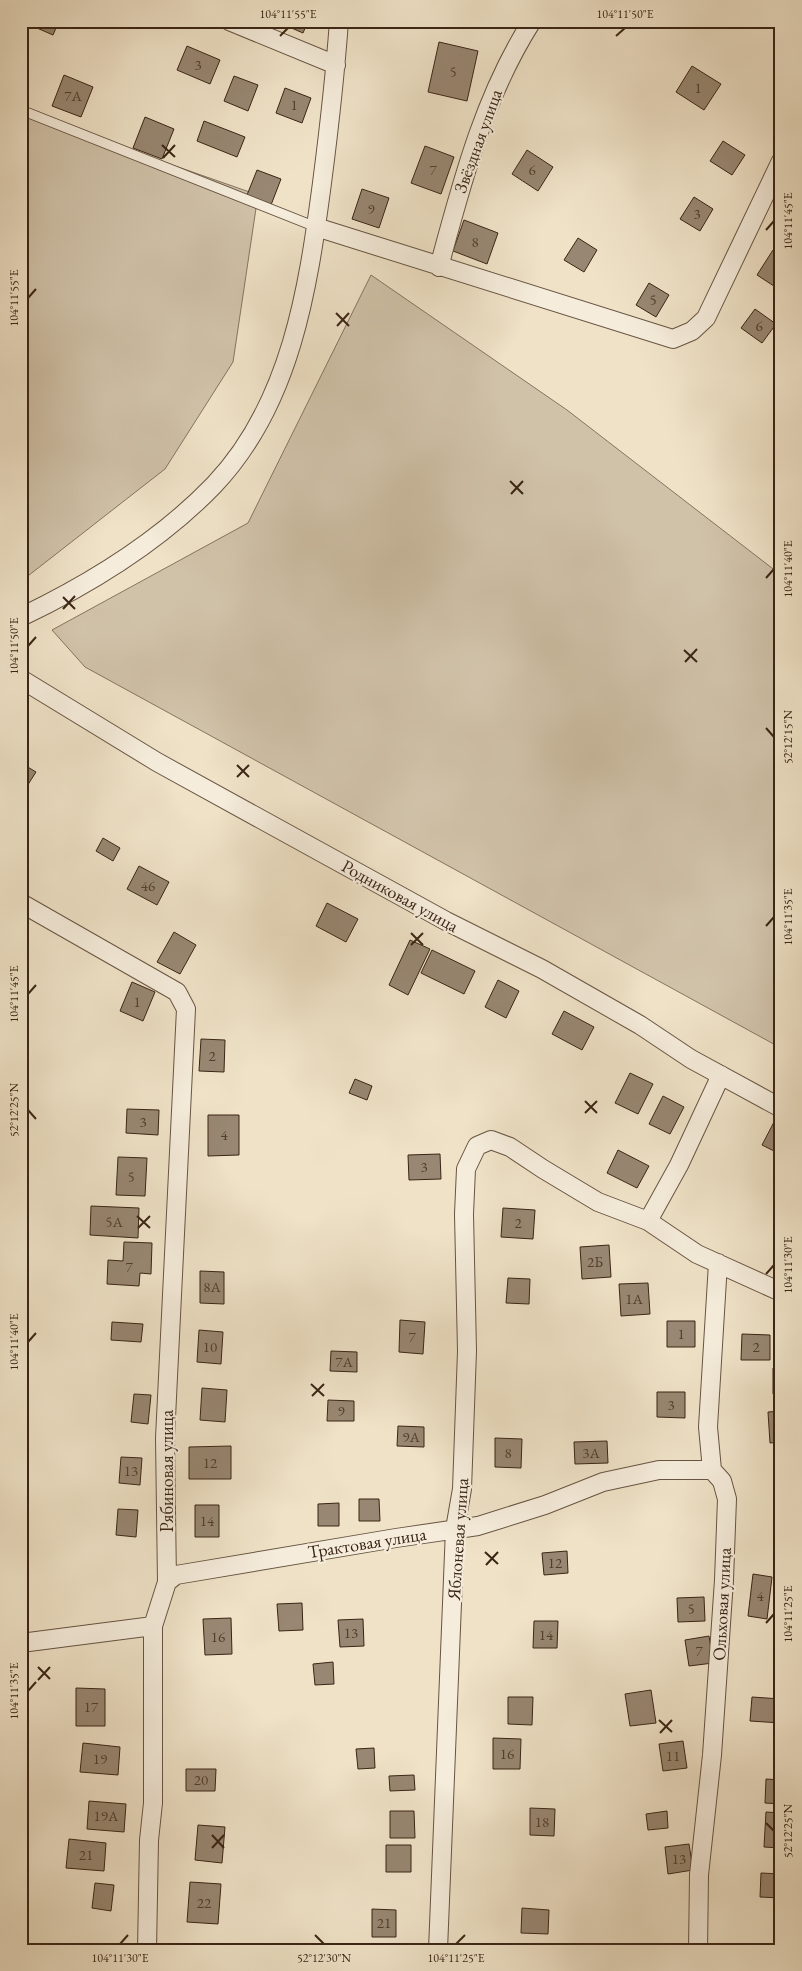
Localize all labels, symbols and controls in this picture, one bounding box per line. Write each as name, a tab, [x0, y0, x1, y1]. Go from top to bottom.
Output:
text: 104°11'55"E	[260, 6, 317, 22]
text: 104°11'50"E	[597, 6, 654, 22]
house number: 3	[194, 55, 202, 74]
house number: 5	[449, 62, 457, 81]
house number: 1	[694, 78, 702, 97]
street label: Звёздная улица	[448, 85, 507, 196]
house number: 7А	[64, 86, 82, 105]
house number: 1	[290, 95, 298, 114]
house number: 7	[429, 160, 437, 179]
house number: 6	[528, 160, 536, 179]
text: 104°11'45"E	[780, 192, 796, 249]
house number: 9	[367, 199, 375, 218]
house number: 3	[693, 204, 701, 223]
house number: 8	[471, 232, 479, 251]
text: 104°11'55"E	[6, 269, 22, 326]
house number: 5	[649, 290, 657, 309]
house number: 6	[755, 316, 763, 335]
text: 104°11'40"E	[780, 540, 796, 597]
text: 104°11'50"E	[6, 617, 22, 674]
text: 52°12'15"N	[780, 710, 796, 764]
street label: Родниковая улица	[338, 854, 463, 938]
house number: 46	[141, 876, 155, 895]
text: 104°11'35"E	[780, 888, 796, 945]
text: 104°11'45"E	[6, 965, 22, 1022]
house number: 1	[133, 992, 141, 1011]
house number: 2	[208, 1046, 216, 1065]
text: 52°12'25"N	[6, 1083, 22, 1137]
house number: 3	[139, 1112, 147, 1131]
house number: 4	[220, 1125, 228, 1144]
house number: 3	[420, 1157, 428, 1176]
house number: 5	[127, 1167, 135, 1186]
house number: 5А	[105, 1212, 123, 1231]
house number: 2	[514, 1213, 522, 1232]
text: 104°11'30"E	[780, 1236, 796, 1293]
house number: 2Б	[587, 1252, 603, 1271]
house number: 7	[125, 1257, 133, 1276]
house number: 8А	[203, 1277, 221, 1296]
house number: 1А	[625, 1289, 643, 1308]
text: 104°11'40"E	[6, 1313, 22, 1370]
house number: 1	[677, 1324, 685, 1343]
house number: 7	[408, 1327, 416, 1346]
house number: 10	[203, 1337, 217, 1356]
house number: 2	[752, 1337, 760, 1356]
house number: 7А	[335, 1352, 353, 1371]
house number: 3	[667, 1395, 675, 1414]
house number: 9	[337, 1401, 345, 1420]
street label: Рябиновая улица	[155, 1409, 178, 1532]
house number: 9А	[402, 1427, 420, 1446]
house number: 8	[504, 1443, 512, 1462]
house number: 3А	[582, 1443, 600, 1462]
house number: 12	[203, 1453, 218, 1472]
house number: 13	[124, 1461, 138, 1480]
street label: Яблоневая улица	[442, 1476, 473, 1602]
house number: 14	[200, 1511, 215, 1530]
street label: Трактовая улица	[306, 1522, 429, 1563]
street label: Ольховая улица	[707, 1546, 736, 1661]
house number: 12	[548, 1553, 563, 1572]
text: 104°11'25"E	[780, 1585, 796, 1642]
house number: 4	[756, 1586, 764, 1605]
house number: 5	[687, 1599, 695, 1618]
house number: 13	[344, 1623, 358, 1642]
house number: 14	[539, 1625, 554, 1644]
house number: 16	[211, 1627, 225, 1646]
house number: 7	[695, 1641, 703, 1660]
text: 104°11'35"E	[6, 1662, 22, 1719]
house number: 17	[84, 1697, 99, 1716]
house number: 16	[500, 1744, 514, 1763]
house number: 11	[666, 1746, 680, 1765]
house number: 19	[93, 1749, 107, 1768]
house number: 20	[194, 1770, 208, 1789]
text: 52°12'25"N	[780, 1804, 796, 1858]
house number: 19А	[94, 1806, 119, 1825]
house number: 18	[535, 1812, 549, 1831]
house number: 21	[79, 1845, 93, 1864]
house number: 13	[672, 1849, 686, 1868]
house number: 22	[197, 1893, 212, 1912]
house number: 21	[377, 1913, 391, 1932]
text: 104°11'30"E	[92, 1950, 149, 1966]
text: 52°12'30"N	[297, 1950, 351, 1966]
text: 104°11'25"E	[428, 1950, 485, 1966]

